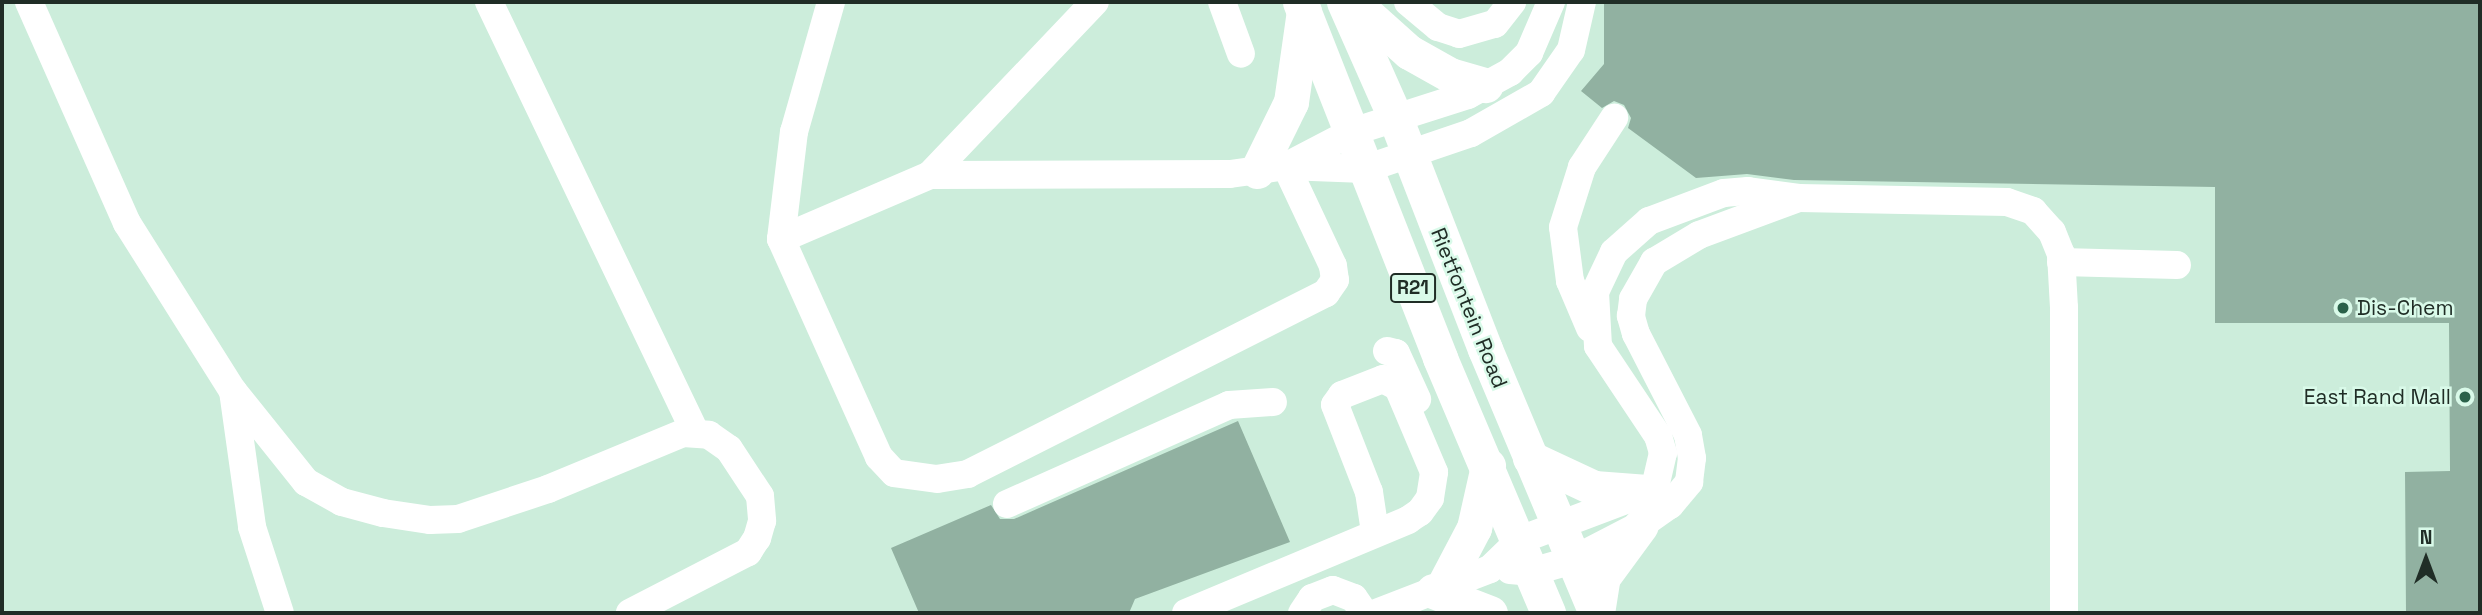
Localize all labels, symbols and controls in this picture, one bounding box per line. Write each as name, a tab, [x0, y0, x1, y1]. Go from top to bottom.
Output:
street label: Rietfontein Road	[1425, 224, 1513, 392]
road number: R21	[1388, 272, 1438, 304]
place label: Dis-Chem	[2357, 295, 2454, 321]
marker: Dis-Chem	[2335, 300, 2351, 316]
place label: East Rand Mall	[2304, 384, 2451, 410]
marker: East Rand Mall	[2457, 389, 2473, 405]
north arrow	[2391, 524, 2461, 594]
text: N	[2420, 525, 2432, 550]

